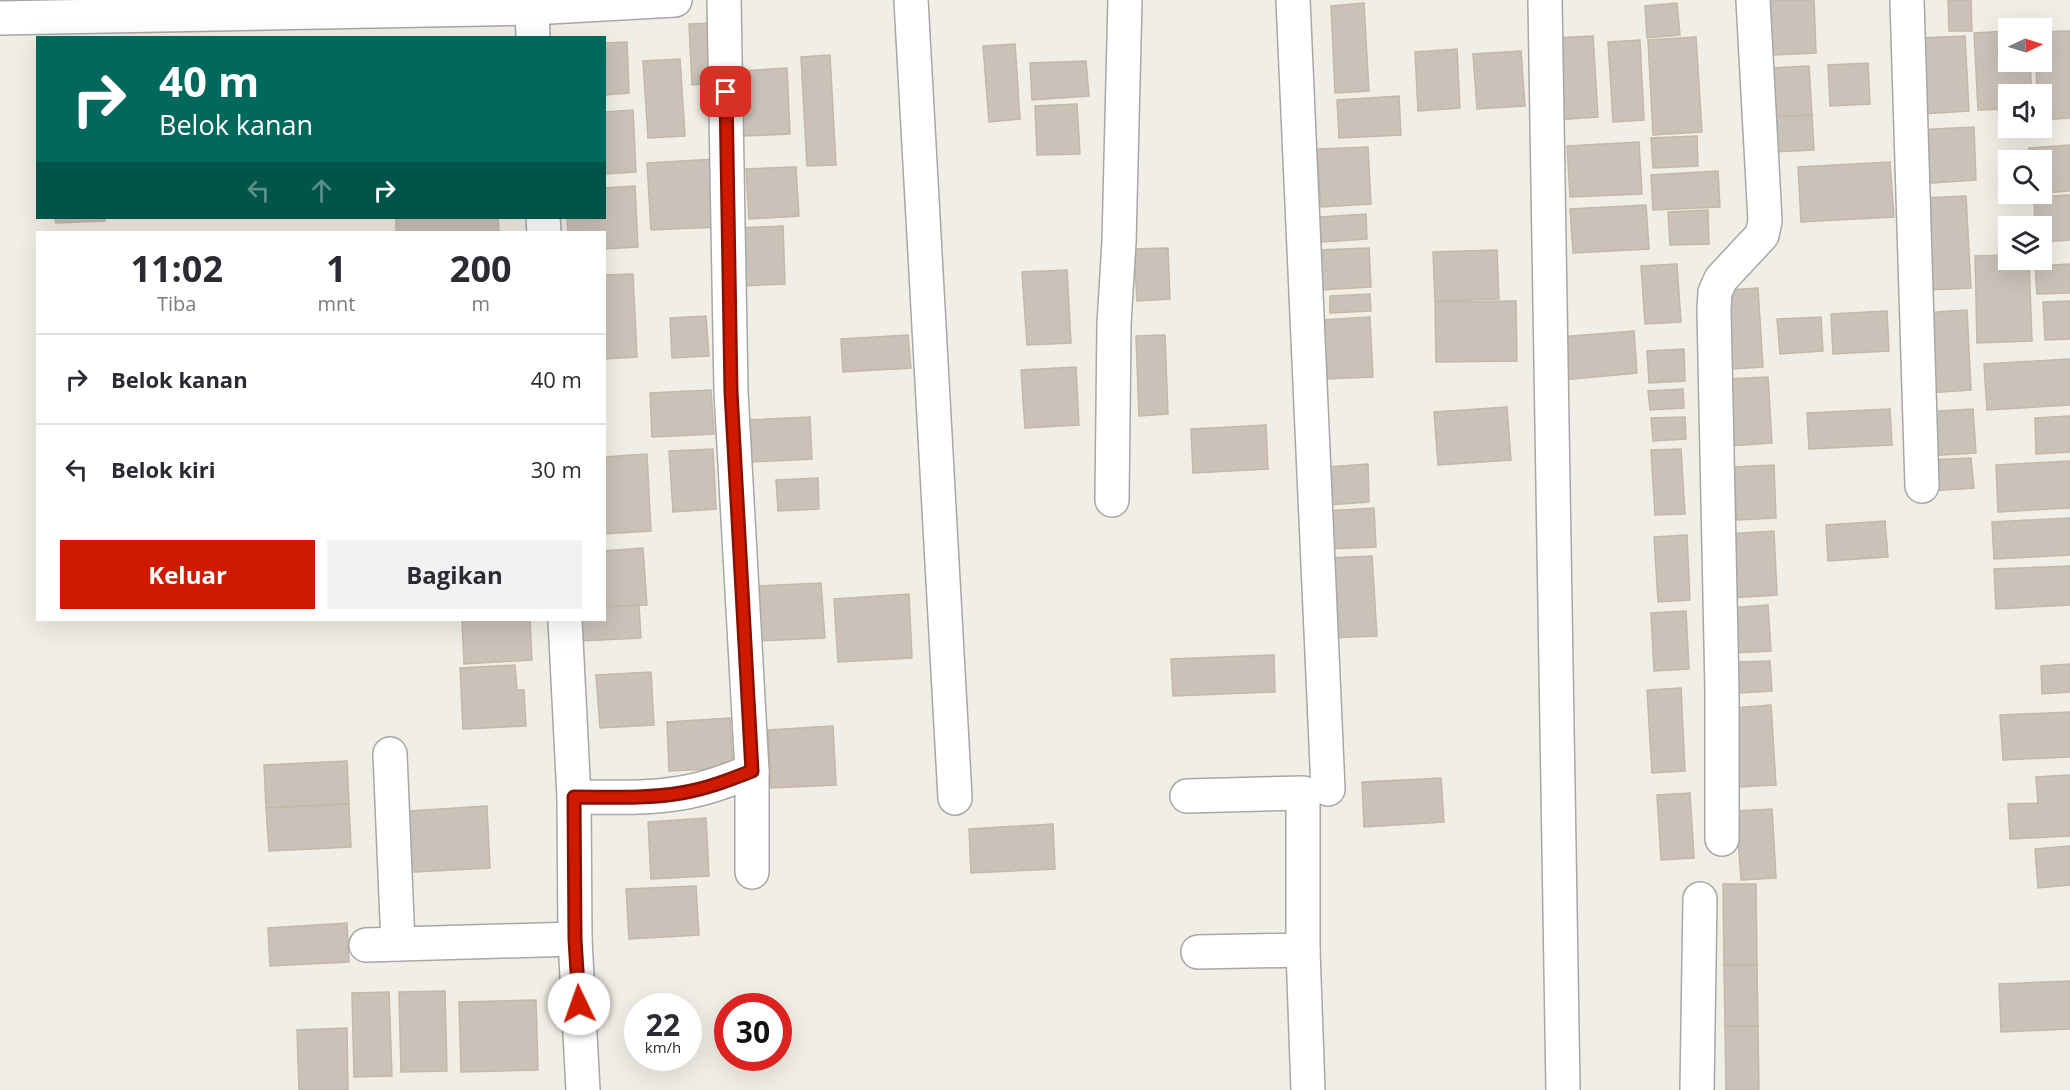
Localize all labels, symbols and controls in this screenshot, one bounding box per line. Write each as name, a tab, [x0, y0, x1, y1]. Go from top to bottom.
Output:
north arrow	[1998, 18, 2052, 72]
map controls	[1998, 18, 2052, 270]
text: 40 m	[159, 52, 259, 109]
icon: right	[60, 60, 138, 138]
pin	[700, 66, 751, 117]
icon: arrive	[709, 75, 742, 108]
button: sound	[1998, 84, 2052, 138]
text: Belok kanan	[159, 106, 313, 143]
button: search	[1998, 150, 2052, 204]
icon: left	[242, 174, 275, 207]
icon: ahead	[305, 174, 338, 207]
icon: right	[368, 174, 401, 207]
button: layers	[1998, 216, 2052, 270]
text: 11:02	[130, 244, 223, 293]
text: 1	[326, 244, 347, 293]
text: 200	[450, 244, 512, 293]
text: Tiba	[157, 290, 196, 317]
text: mnt	[317, 290, 355, 317]
text: m	[471, 290, 490, 317]
icon: right	[60, 363, 93, 396]
text: Belok kanan	[111, 364, 248, 394]
text: 40 m	[531, 364, 582, 394]
icon: left	[60, 453, 93, 486]
text: Belok kiri	[111, 454, 216, 484]
text: 30 m	[531, 454, 582, 484]
button: Keluar	[60, 540, 315, 609]
button: Bagikan	[327, 540, 582, 609]
position arrow	[547, 972, 611, 1036]
speed limit sign: 30	[714, 993, 792, 1071]
text: 22	[646, 1004, 680, 1045]
text: km/h	[645, 1037, 681, 1057]

